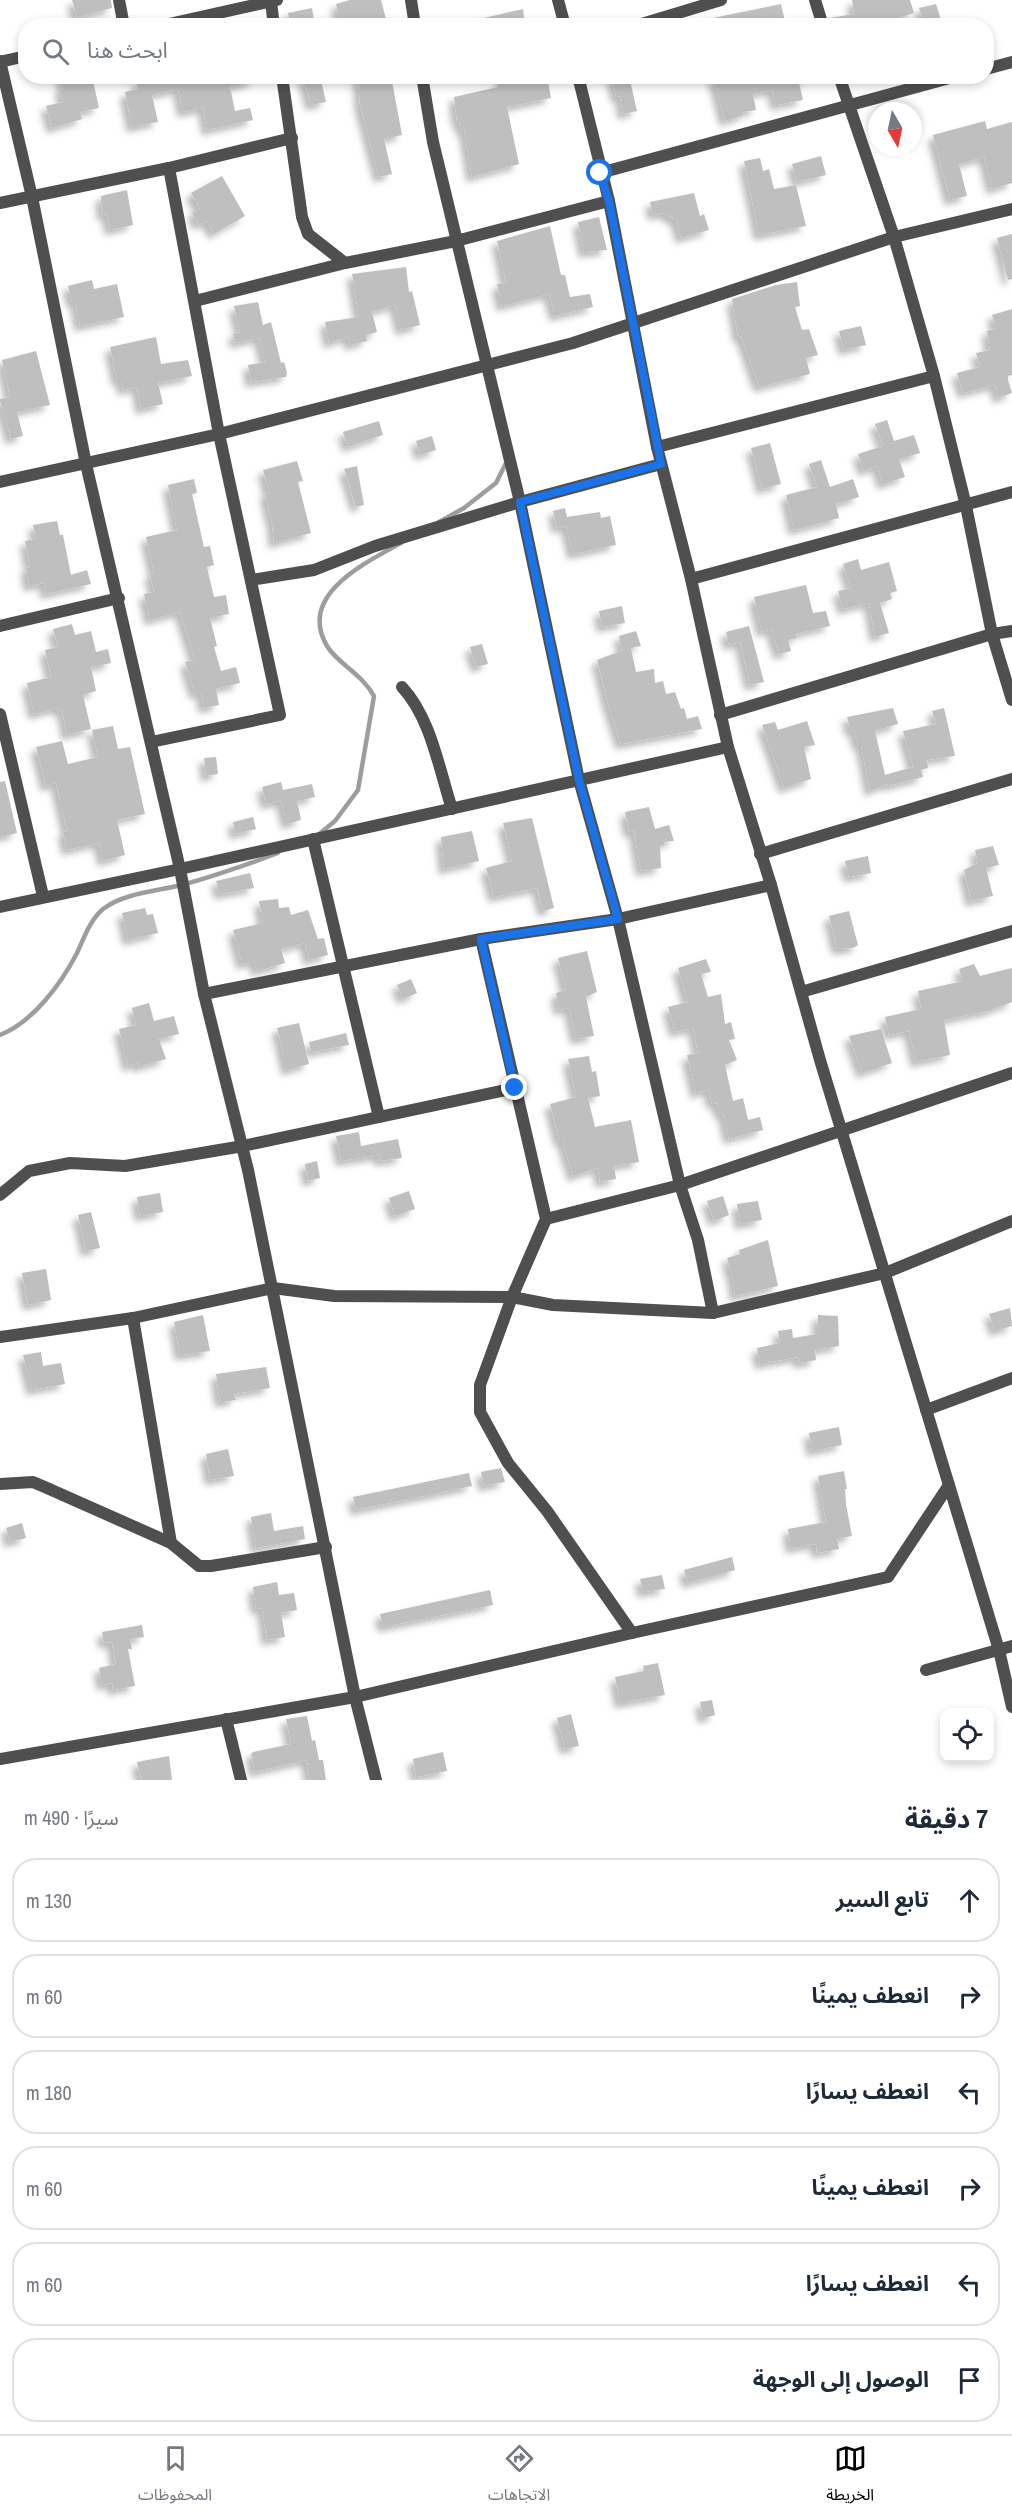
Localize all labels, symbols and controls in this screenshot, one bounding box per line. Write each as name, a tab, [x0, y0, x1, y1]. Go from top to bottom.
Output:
search box	[18, 18, 994, 84]
icon: search	[39, 35, 72, 68]
text: ابحث هنا	[87, 35, 168, 65]
north arrow	[868, 102, 922, 156]
route start	[586, 159, 612, 185]
route end	[501, 1074, 527, 1100]
map controls	[940, 1708, 994, 1762]
button: locate	[940, 1708, 994, 1762]
text: 7 دقيقة	[905, 1801, 988, 1836]
text: سيرًا · 490 m	[24, 1804, 119, 1831]
text: تابع السير	[836, 1884, 929, 1914]
icon: ahead	[953, 1884, 986, 1917]
text: 130 m	[26, 1887, 72, 1914]
text: انعطف يمينًا	[811, 1980, 929, 2010]
icon: right	[953, 1980, 986, 2013]
text: 60 m	[26, 1983, 62, 2010]
text: انعطف يسارًا	[806, 2076, 929, 2106]
icon: left	[953, 2076, 986, 2109]
text: 180 m	[26, 2079, 72, 2106]
text: انعطف يمينًا	[811, 2172, 929, 2202]
icon: right	[953, 2172, 986, 2205]
text: 60 m	[26, 2175, 62, 2202]
text: انعطف يسارًا	[806, 2268, 929, 2298]
icon: left	[953, 2268, 986, 2301]
text: 60 m	[26, 2271, 62, 2298]
text: الوصول إلى الوجهة	[753, 2364, 929, 2394]
icon: arrive	[953, 2364, 986, 2397]
tab: المحفوظات	[138, 2442, 212, 2512]
tab: الاتجاهات	[488, 2442, 550, 2512]
tab: الخريطة	[826, 2442, 874, 2512]

